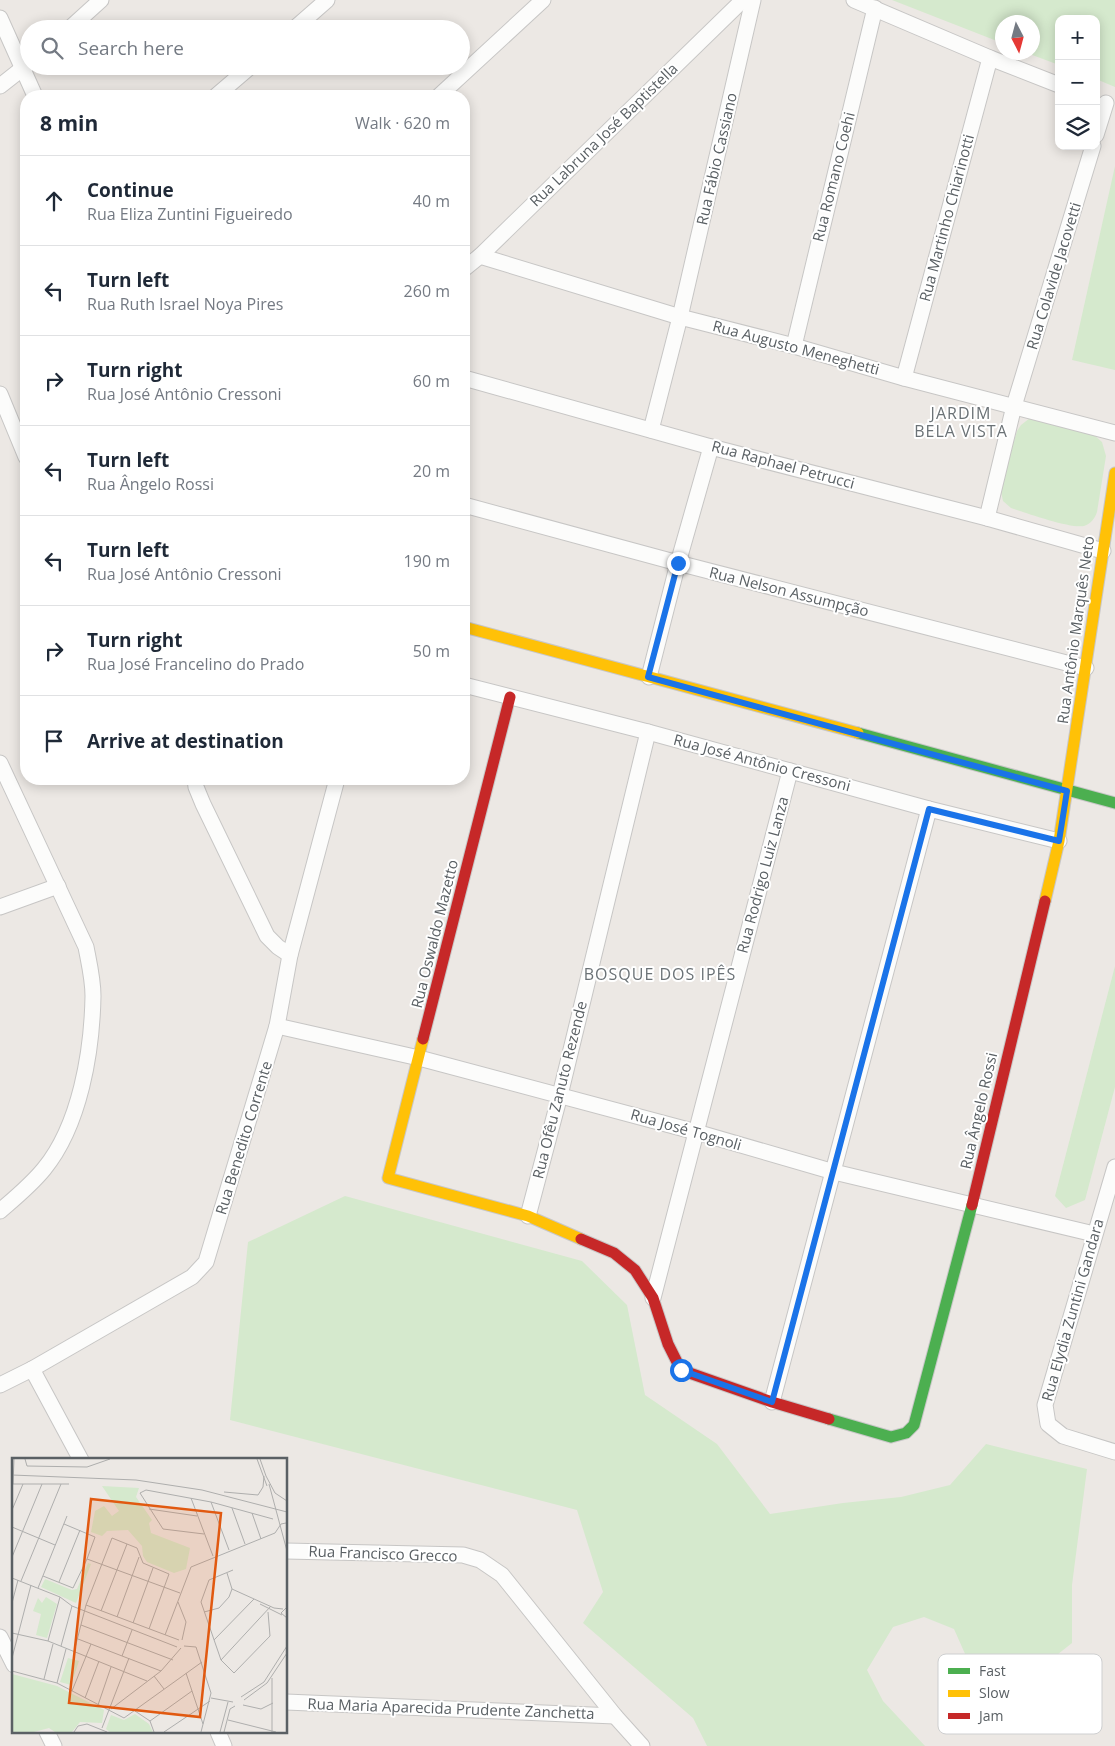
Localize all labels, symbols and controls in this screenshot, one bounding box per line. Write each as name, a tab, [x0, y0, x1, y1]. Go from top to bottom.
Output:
north arrow	[995, 15, 1040, 60]
map controls	[1055, 15, 1100, 150]
button: +	[1055, 15, 1100, 60]
search box	[20, 20, 470, 75]
icon: search	[38, 34, 66, 62]
text: Search here	[78, 35, 184, 61]
street label: Rua Labruna José Baptistella	[525, 58, 682, 210]
button: −	[1055, 60, 1100, 105]
street label: Rua Fábio Cassiano	[691, 91, 741, 227]
button: layers	[1055, 105, 1100, 150]
text: 8 min	[40, 109, 98, 137]
street label: Rua Romano Coehi	[807, 110, 859, 244]
text: Walk · 620 m	[355, 112, 450, 134]
street label: Rua Martinho Chiarinotti	[914, 132, 978, 304]
text: Continue	[87, 177, 174, 203]
icon: ahead	[40, 187, 68, 215]
text: 40 m	[413, 190, 450, 212]
street label: Rua Colavide Jacovetti	[1021, 200, 1085, 352]
text: Rua Eliza Zuntini Figueiredo	[87, 203, 293, 225]
text: Turn left	[87, 267, 169, 293]
icon: left	[40, 277, 68, 305]
text: 260 m	[404, 280, 450, 302]
text: Rua Ruth Israel Noya Pires	[87, 293, 283, 315]
street label: Rua Augusto Meneghetti	[711, 315, 882, 379]
text: Turn right	[87, 357, 182, 383]
icon: right	[40, 367, 68, 395]
text: 60 m	[413, 370, 450, 392]
text: Rua José Antônio Cressoni	[87, 383, 282, 405]
district label: JARDIM BELA VISTA	[914, 402, 1008, 442]
street label: Rua Raphael Petrucci	[709, 435, 857, 493]
text: Turn left	[87, 447, 169, 473]
icon: left	[40, 457, 68, 485]
text: 20 m	[413, 460, 450, 482]
text: Rua Ângelo Rossi	[87, 473, 214, 495]
street label: Rua Antônio Marquês Neto	[1052, 535, 1098, 725]
text: Turn left	[87, 537, 169, 563]
icon: left	[40, 547, 68, 575]
text: 190 m	[404, 550, 450, 572]
route end	[667, 552, 690, 575]
street label: Rua Nelson Assumpção	[707, 561, 871, 621]
text: Rua José Antônio Cressoni	[87, 563, 282, 585]
text: Turn right	[87, 627, 182, 653]
icon: right	[40, 637, 68, 665]
text: 50 m	[413, 640, 450, 662]
text: Rua José Francelino do Prado	[87, 653, 304, 675]
icon: arrive	[40, 727, 68, 755]
text: Arrive at destination	[87, 728, 284, 754]
street label: Rua José Antônio Cressoni	[672, 729, 853, 795]
street label: Rua Rodrigo Luiz Lanza	[731, 794, 793, 955]
street label: Rua Oswaldo Mazetto	[406, 857, 462, 1010]
district label: BOSQUE DOS IPÊS	[584, 963, 736, 985]
street label: Rua Ofêu Zanuto Rezende	[527, 999, 591, 1181]
street label: Rua Ângelo Rossi	[955, 1051, 1001, 1171]
street label: Rua Benedito Corrente	[210, 1058, 276, 1217]
street label: Rua José Tognoli	[629, 1104, 744, 1154]
street label: Rua Elydia Zuntini Gandara	[1036, 1216, 1108, 1403]
route start	[670, 1359, 693, 1382]
inset map	[12, 1458, 288, 1734]
street label: Rua Francisco Grecco	[308, 1540, 458, 1566]
legend	[938, 1654, 1102, 1734]
text: Fast	[979, 1661, 1006, 1680]
text: Slow	[979, 1683, 1010, 1702]
street label: Rua Maria Aparecida Prudente Zanchetta	[307, 1693, 595, 1723]
text: Jam	[977, 1706, 1004, 1725]

